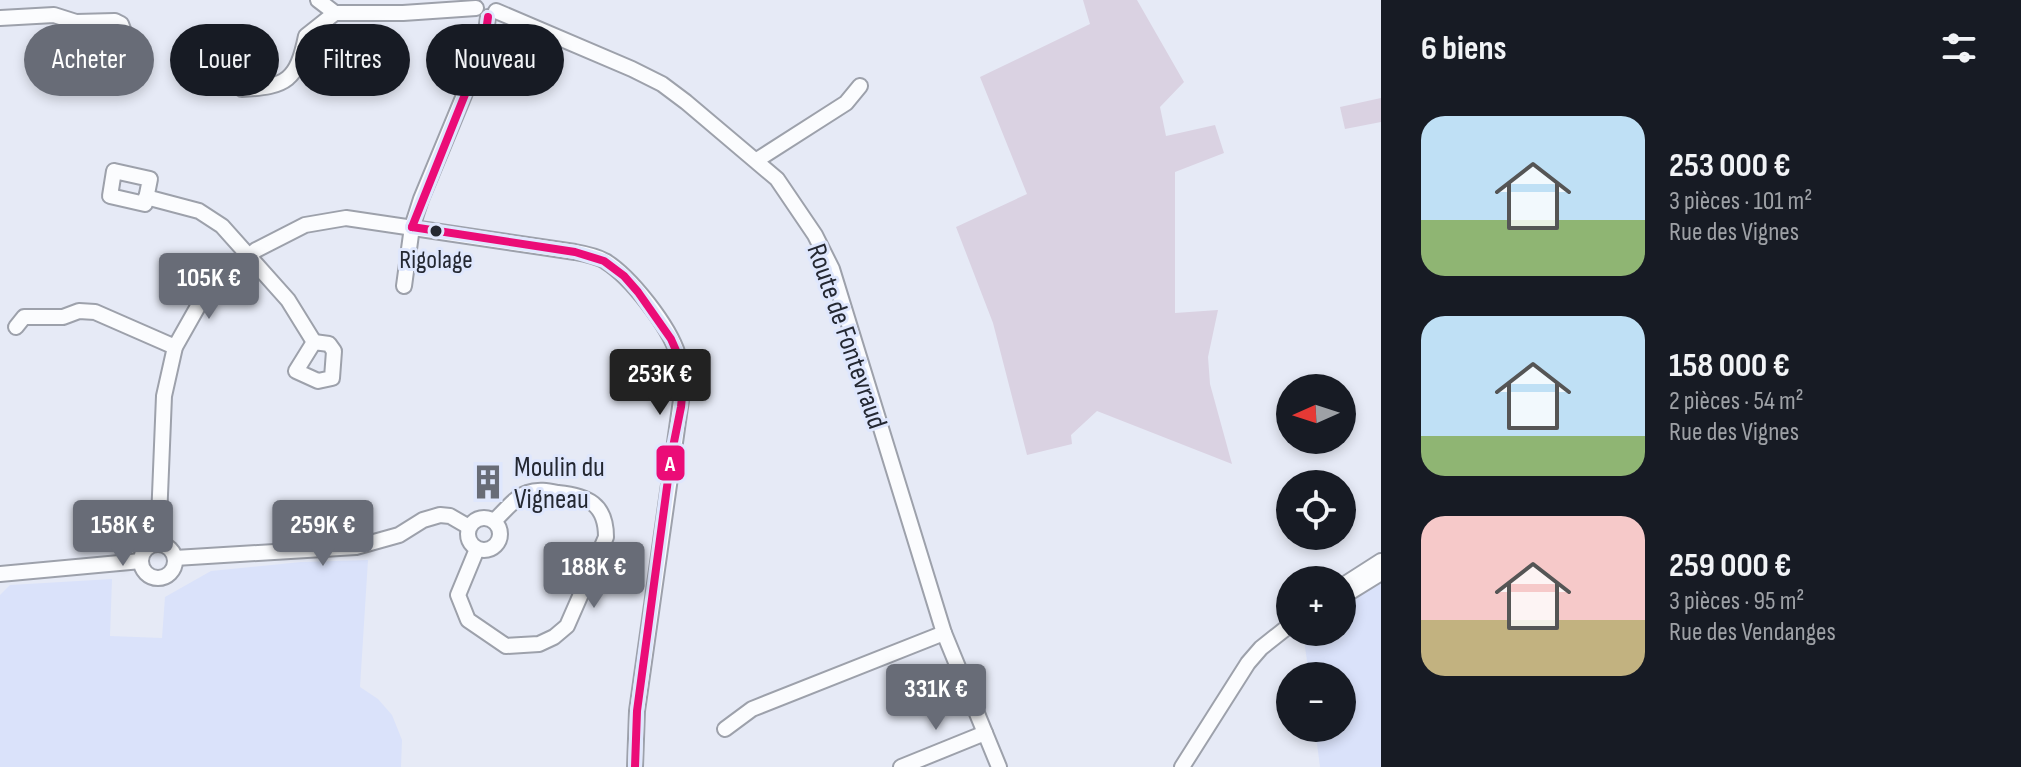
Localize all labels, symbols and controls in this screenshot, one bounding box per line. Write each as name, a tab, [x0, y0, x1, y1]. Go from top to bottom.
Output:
chip: Acheter	[24, 24, 154, 96]
chip: Louer	[170, 24, 279, 96]
chip: Filtres	[295, 24, 410, 96]
chip: Nouveau	[426, 24, 564, 96]
icon: filters	[1937, 26, 1981, 70]
text: 6 biens	[1421, 28, 1507, 69]
text: 253 000 €	[1669, 145, 1791, 186]
icon: home	[1485, 148, 1581, 244]
text: 3 pièces · 101 m²	[1669, 186, 1812, 217]
text: Rue des Vignes	[1669, 217, 1799, 248]
marker: Rigolage	[428, 223, 444, 239]
street label: Route de Fontevraud	[800, 240, 894, 433]
place label: Rigolage	[399, 245, 473, 276]
pin: 105K €	[144, 253, 274, 321]
text: 105K €	[177, 263, 241, 294]
text: 158 000 €	[1669, 345, 1790, 386]
icon: home	[1485, 348, 1581, 444]
pin: 253K €	[595, 349, 725, 417]
text: 253K €	[628, 359, 692, 390]
north arrow	[1276, 374, 1356, 454]
map controls	[1276, 374, 1356, 742]
text: 2 pièces · 54 m²	[1669, 386, 1804, 417]
text: Rue des Vignes	[1669, 417, 1799, 448]
line badge: A	[655, 444, 686, 482]
place label: Moulin du Vigneau	[514, 451, 605, 516]
text: A	[664, 451, 676, 478]
building icon: Moulin du Vigneau	[469, 463, 507, 501]
button: locate	[1276, 470, 1356, 550]
pin: 158K €	[58, 500, 188, 568]
pin: 259K €	[258, 500, 388, 568]
text: 158K €	[91, 510, 155, 541]
text: 259K €	[290, 510, 356, 541]
pin: 188K €	[529, 542, 659, 610]
text: 259 000 €	[1669, 545, 1791, 586]
icon: home	[1485, 548, 1581, 644]
text: 188K €	[562, 552, 626, 583]
button: +	[1276, 566, 1356, 646]
text: 3 pièces · 95 m²	[1669, 586, 1804, 617]
text: Rue des Vendanges	[1669, 617, 1836, 648]
button: −	[1276, 662, 1356, 742]
pin: 331K €	[871, 664, 1001, 732]
text: 331K €	[904, 674, 968, 705]

